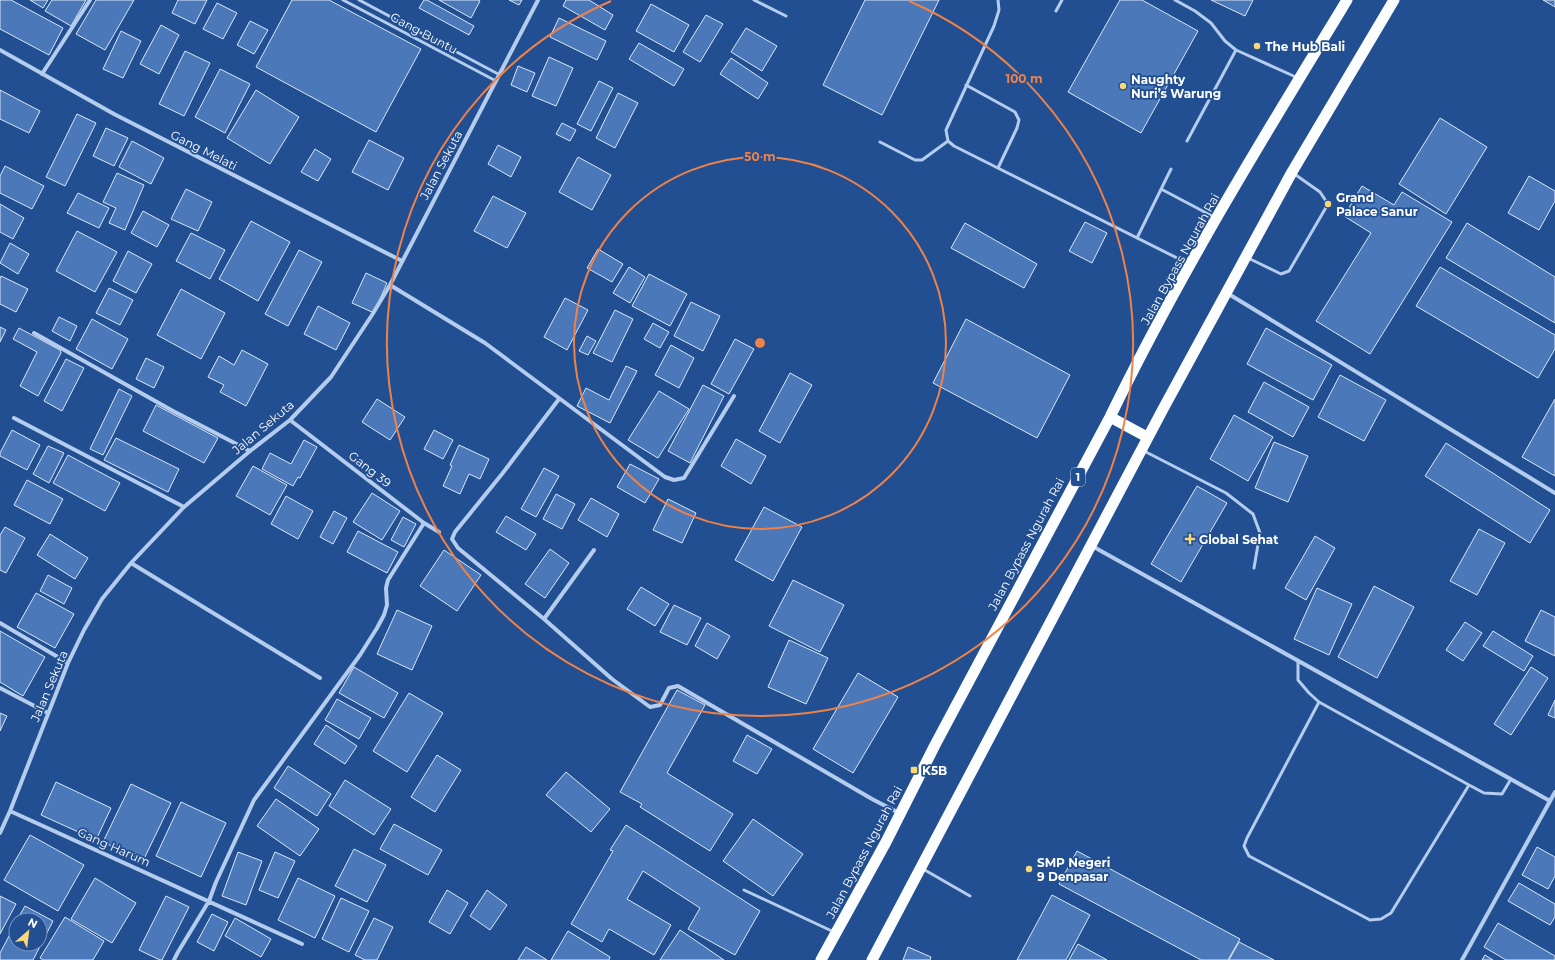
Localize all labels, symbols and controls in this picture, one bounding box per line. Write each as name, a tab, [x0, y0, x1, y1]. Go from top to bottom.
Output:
street label: Gang Buntu	[388, 9, 460, 57]
place label: The Hub Bali	[1265, 39, 1345, 54]
marker: The Hub Bali	[1252, 41, 1262, 51]
text: 100 m	[1006, 71, 1042, 86]
place label: Naughty Nuri’s Warung	[1131, 72, 1221, 101]
marker: Naughty Nuri’s Warung	[1118, 81, 1128, 91]
street label: Gang Melati	[168, 127, 240, 173]
street label: Jalan Sekuta	[416, 128, 465, 203]
text: 50 m	[744, 149, 776, 164]
place label: Grand Palace Sanur	[1336, 190, 1418, 219]
street label: Jalan Bypass Ngurah Rai	[1137, 191, 1222, 328]
marker: Grand Palace Sanur	[1323, 199, 1333, 209]
centre of rings	[753, 336, 767, 350]
street label: Jalan Sekuta	[228, 397, 297, 458]
street label: Gang 39	[346, 448, 394, 490]
road number: 1	[1071, 468, 1085, 486]
street label: Jalan Bypass Ngurah Rai	[984, 475, 1067, 614]
place label: Global Sehat	[1199, 532, 1279, 547]
marker: Global Sehat	[1184, 533, 1196, 545]
street label: Jalan Sekuta	[27, 648, 71, 725]
place label: K5B	[922, 763, 947, 778]
marker: K5B	[909, 765, 919, 775]
street label: Jalan Bypass Ngurah Rai	[822, 783, 905, 922]
street label: Gang Harum	[75, 824, 153, 870]
place label: SMP Negeri 9 Denpasar	[1037, 855, 1110, 884]
marker: SMP Negeri 9 Denpasar	[1024, 864, 1034, 874]
north arrow	[8, 912, 48, 952]
text: N	[25, 915, 40, 931]

